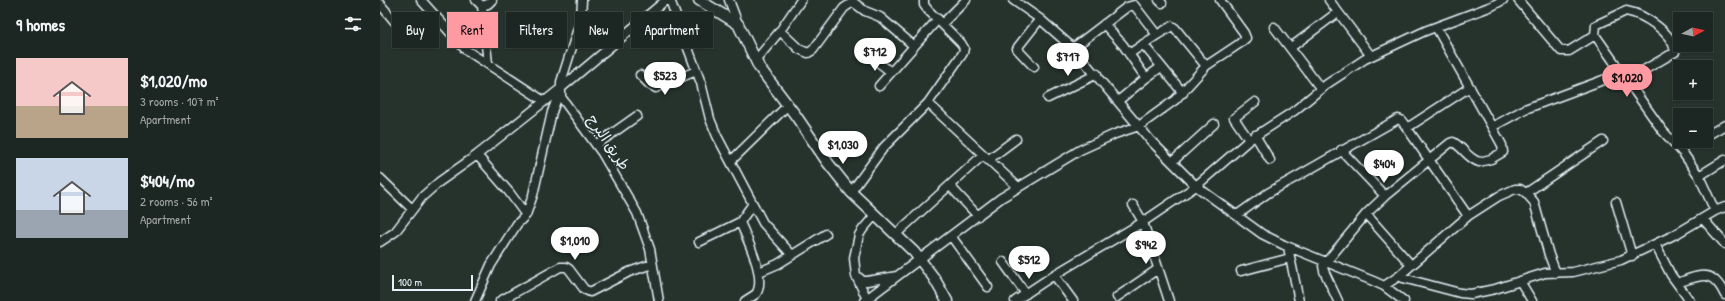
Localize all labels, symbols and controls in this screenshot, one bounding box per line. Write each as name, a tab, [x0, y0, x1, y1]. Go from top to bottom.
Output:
chip: Buy	[392, 12, 439, 48]
chip: Rent	[447, 12, 498, 48]
chip: Filters	[506, 12, 567, 48]
chip: New	[575, 12, 623, 48]
chip: Apartment	[631, 12, 713, 48]
north arrow	[1673, 12, 1713, 52]
map controls	[1673, 12, 1713, 148]
text: 9 homes	[16, 13, 65, 36]
icon: filters	[342, 13, 364, 35]
pin: $712	[851, 38, 899, 72]
text: $712	[863, 42, 887, 60]
pin: $717	[1044, 43, 1092, 77]
text: $717	[1056, 47, 1080, 65]
button: +	[1673, 60, 1713, 100]
pin: $523	[641, 62, 689, 96]
pin: $1,020	[1594, 64, 1660, 98]
text: $523	[653, 66, 677, 84]
text: $1,020	[1611, 68, 1643, 86]
text: $1,020/mo	[140, 69, 207, 92]
icon: home	[48, 74, 96, 122]
text: 3 rooms · 107 m²	[140, 92, 219, 110]
button: −	[1673, 108, 1713, 148]
text: Apartment	[140, 110, 191, 128]
street label: طريق البرج	[583, 110, 635, 174]
pin: $1,030	[810, 131, 876, 165]
text: $1,030	[827, 135, 859, 153]
pin: $404	[1360, 150, 1408, 184]
text: $404	[1373, 154, 1395, 172]
text: $404/mo	[140, 169, 195, 192]
icon: home	[48, 174, 96, 222]
text: 2 rooms · 56 m²	[140, 192, 213, 210]
text: Apartment	[140, 210, 191, 228]
pin: $1,010	[542, 227, 608, 261]
text: $1,010	[560, 231, 590, 249]
pin: $942	[1122, 231, 1170, 265]
text: $942	[1135, 235, 1157, 253]
pin: $512	[1005, 246, 1053, 280]
text: $512	[1018, 250, 1040, 268]
scale bar	[392, 273, 473, 292]
text: 100 m	[398, 275, 422, 289]

